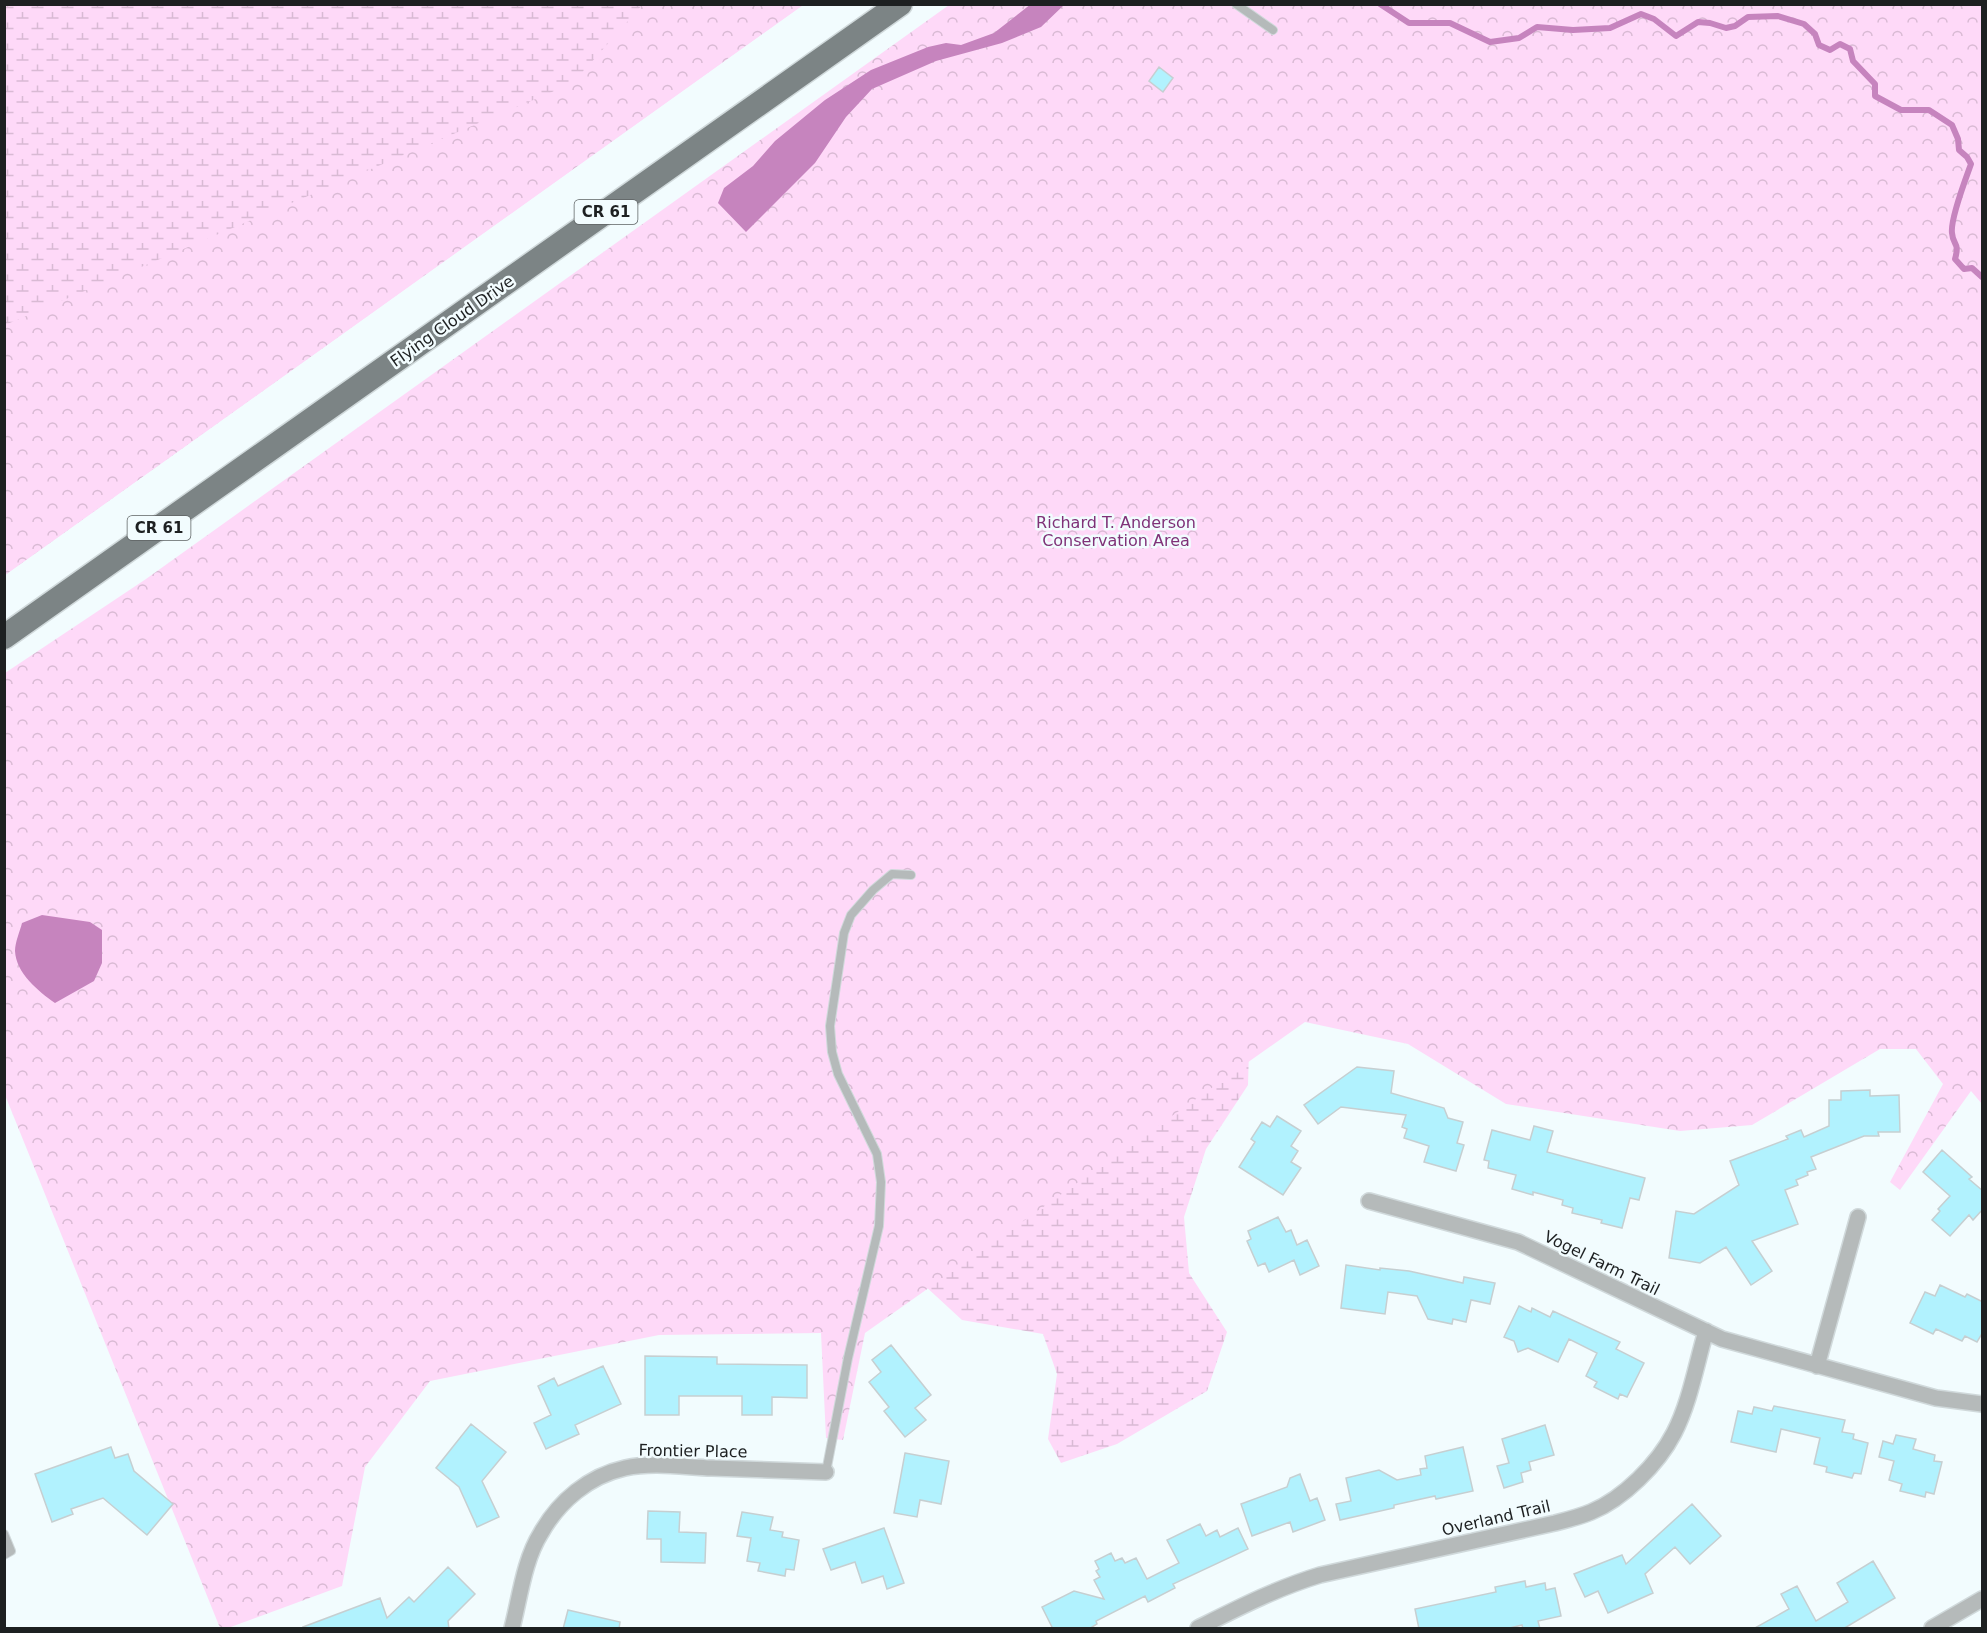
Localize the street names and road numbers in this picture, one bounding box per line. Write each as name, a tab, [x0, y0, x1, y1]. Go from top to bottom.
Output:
road number: CR 61	[574, 200, 638, 224]
street label: Flying Cloud Drive	[387, 271, 517, 371]
road number: CR 61	[128, 516, 190, 540]
street label: Vogel Farm Trail	[1541, 1227, 1663, 1299]
street label: Frontier Place	[638, 1441, 748, 1461]
street label: Overland Trail	[1440, 1496, 1552, 1540]

